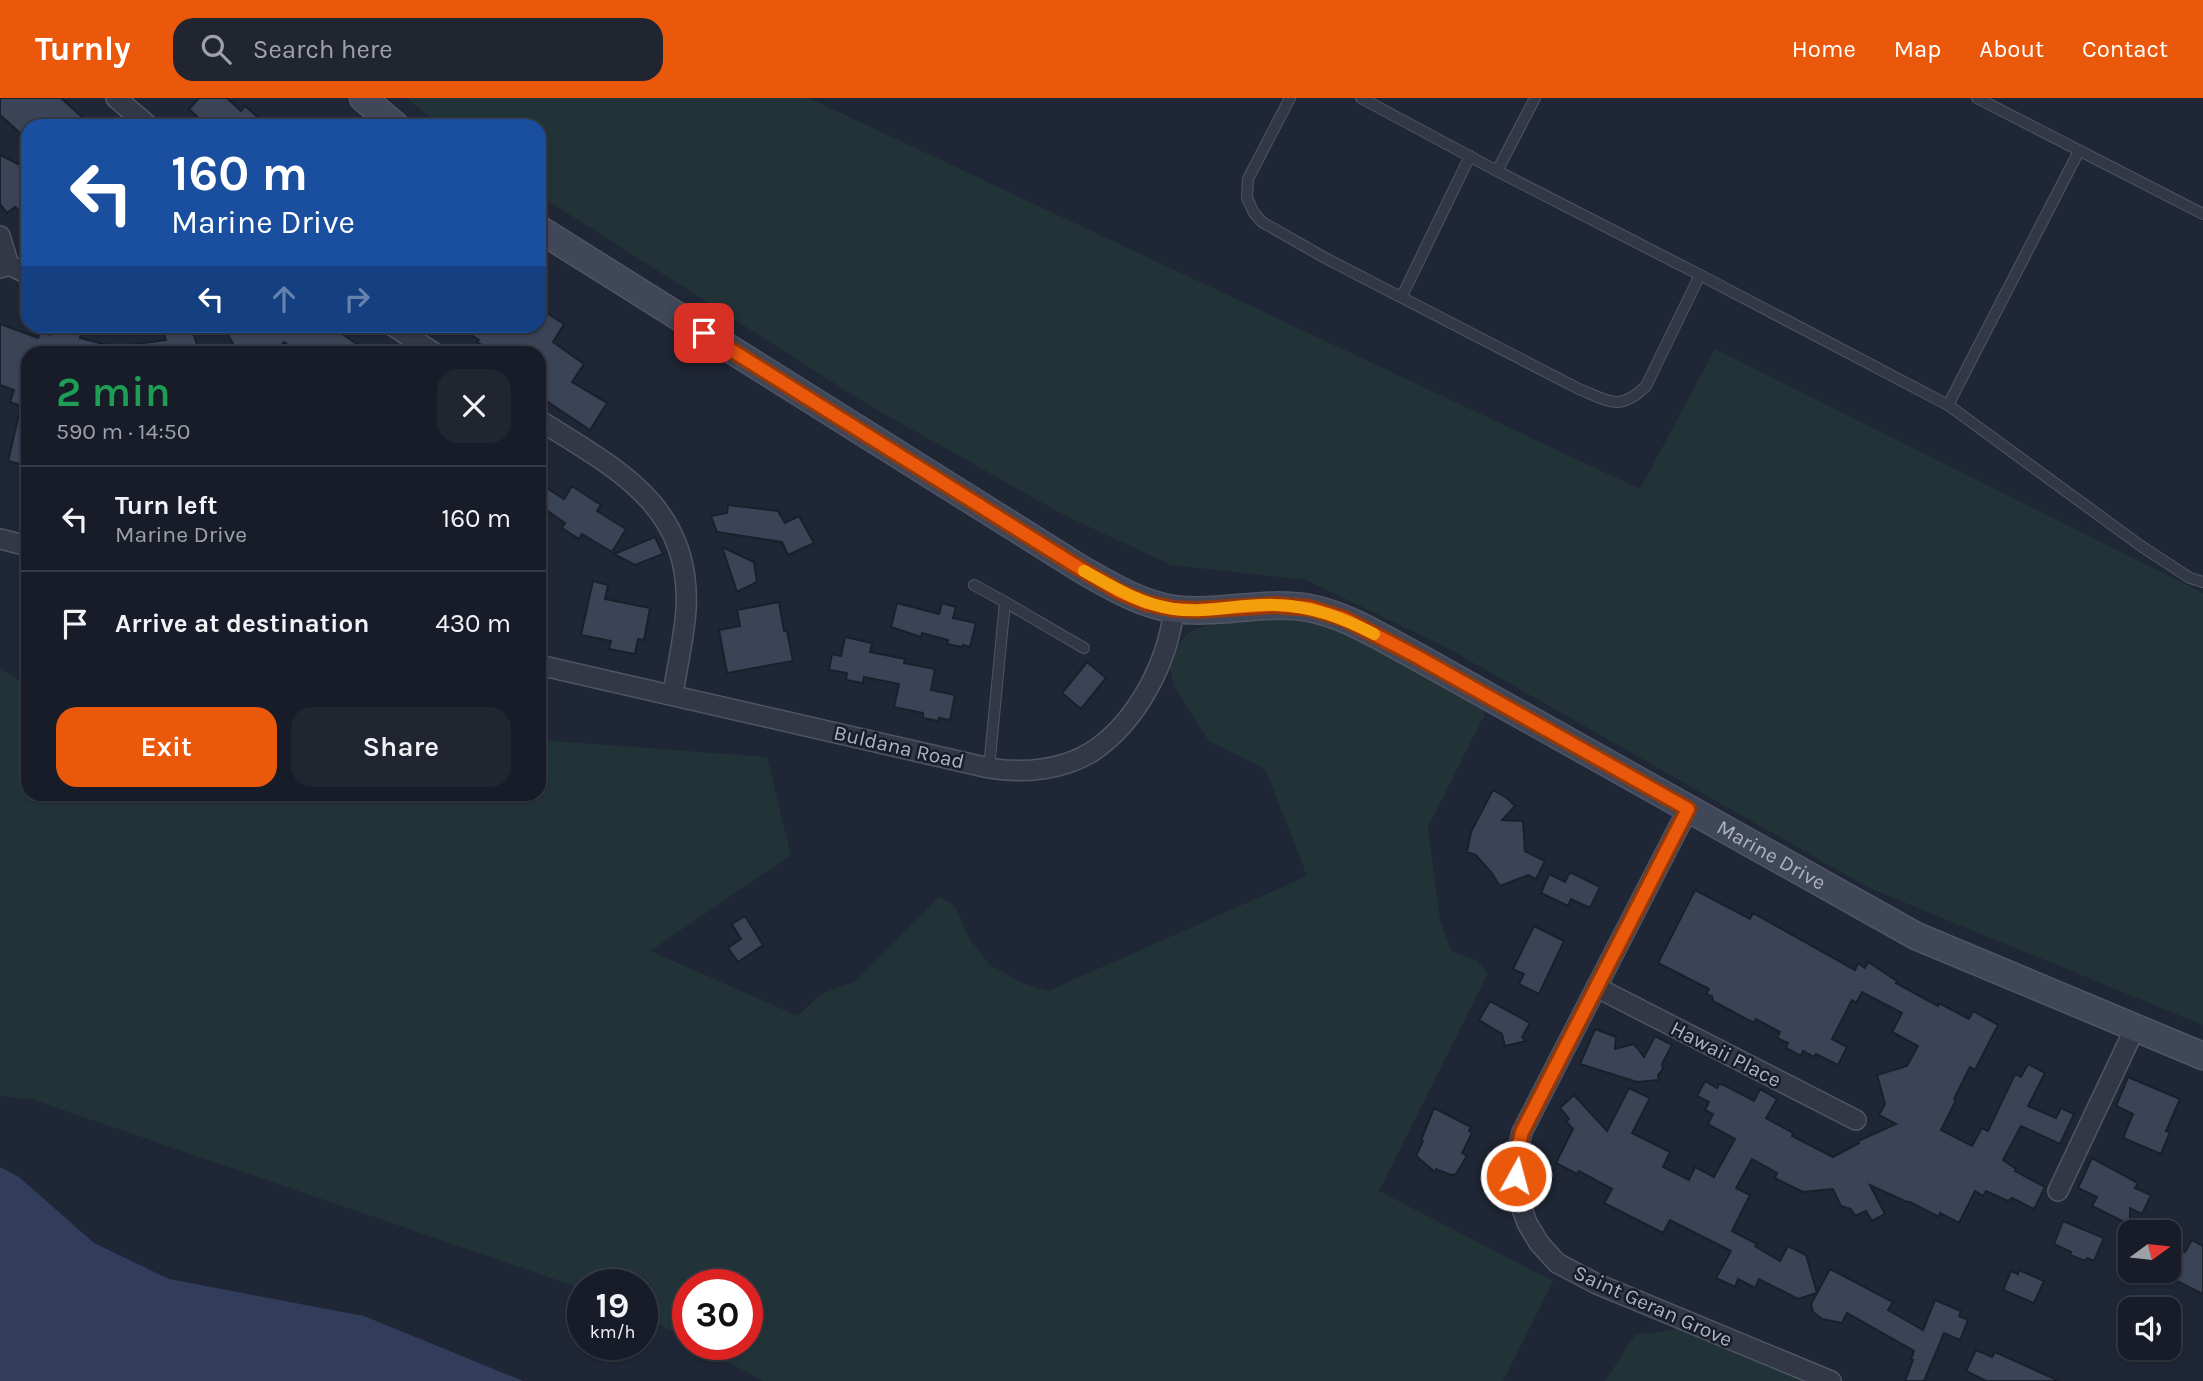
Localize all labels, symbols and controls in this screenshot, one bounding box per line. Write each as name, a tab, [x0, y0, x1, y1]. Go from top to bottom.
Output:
search box	[173, 18, 663, 81]
text: Turnly	[35, 30, 131, 68]
icon: search	[197, 30, 235, 68]
text: Search here	[253, 34, 393, 65]
text: Home	[1792, 35, 1856, 63]
text: Map	[1894, 35, 1941, 63]
text: About	[1979, 35, 2044, 63]
text: Contact	[2082, 35, 2168, 63]
text: 160 m	[171, 145, 308, 202]
icon: left	[56, 147, 147, 238]
text: Marine Drive	[171, 204, 355, 241]
icon: left	[192, 280, 230, 318]
icon: ahead	[265, 280, 303, 318]
icon: right	[338, 280, 376, 318]
pin	[674, 303, 734, 363]
icon: arrive	[685, 314, 723, 352]
text: 2 min	[56, 367, 171, 417]
button: close	[437, 369, 511, 443]
text: 590 m · 14:50	[56, 418, 190, 445]
text: Turn left	[115, 490, 217, 521]
icon: left	[56, 500, 94, 538]
text: 160 m	[442, 503, 511, 534]
text: Marine Drive	[115, 521, 247, 548]
icon: arrive	[56, 605, 94, 643]
text: Arrive at destination	[115, 608, 369, 639]
text: 430 m	[435, 608, 511, 639]
button: Exit	[56, 707, 277, 787]
button: Share	[291, 707, 511, 787]
street label: Buldana Road	[831, 720, 967, 774]
street label: Marine Drive	[1713, 815, 1830, 895]
street label: Hawaii Place	[1667, 1016, 1785, 1092]
position arrow	[1479, 1139, 1553, 1213]
north arrow	[2118, 1220, 2180, 1283]
map controls	[2118, 1220, 2181, 1360]
street label: Saint Geran Grove	[1570, 1260, 1736, 1352]
speed limit sign: 30	[672, 1269, 763, 1360]
text: 19	[596, 1285, 629, 1326]
button: sound	[2118, 1297, 2181, 1360]
text: km/h	[590, 1321, 635, 1343]

